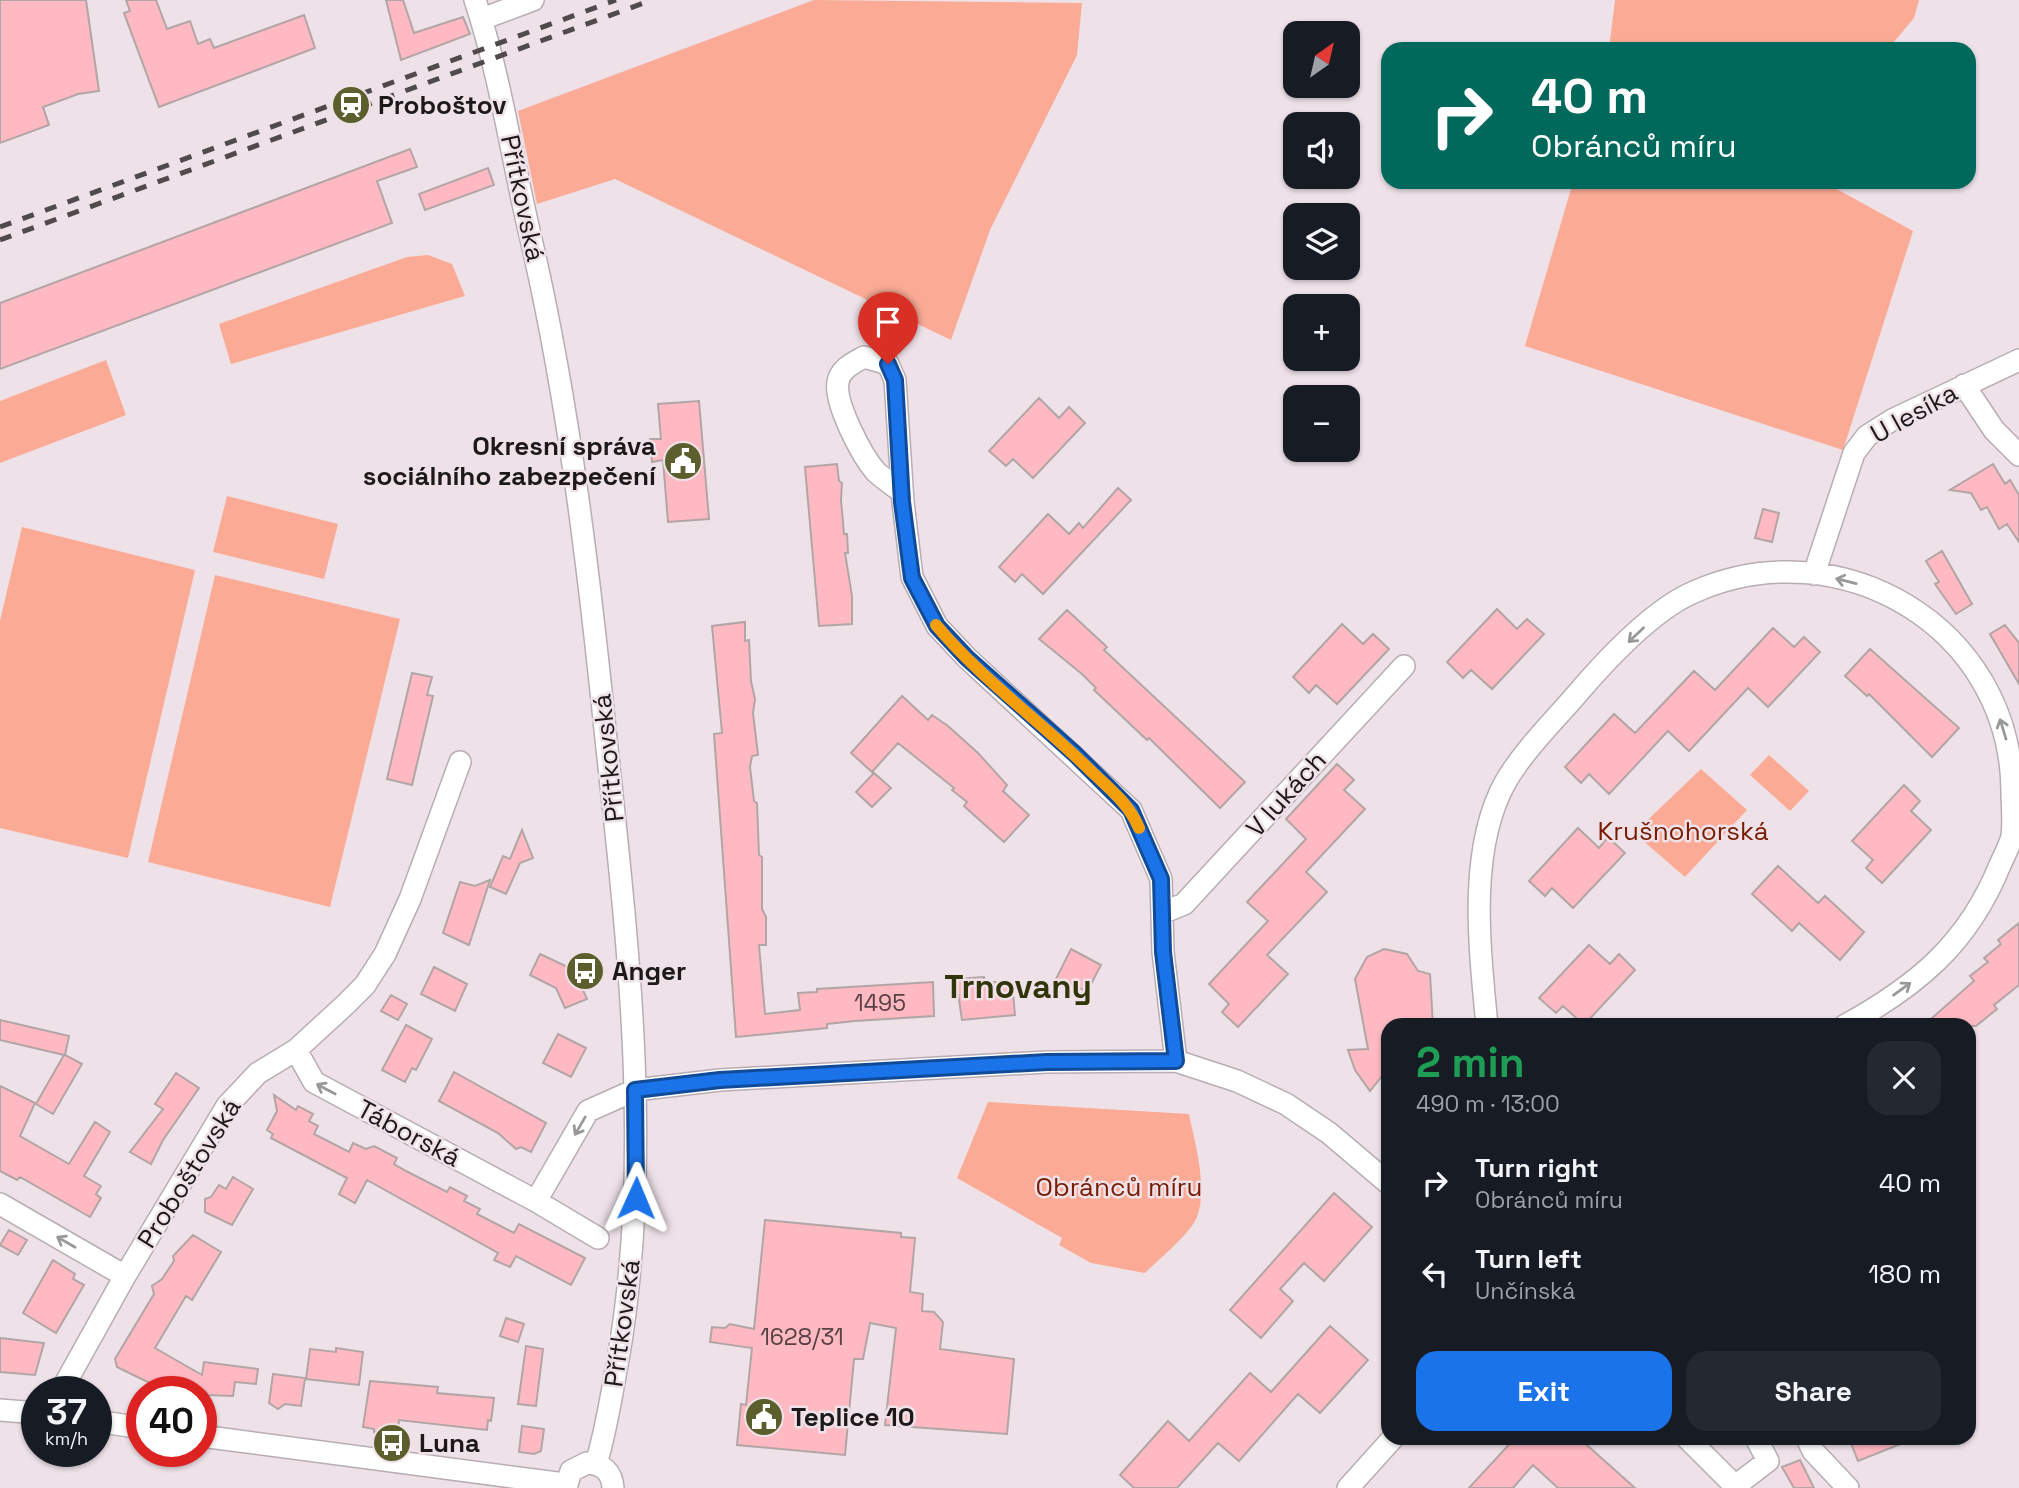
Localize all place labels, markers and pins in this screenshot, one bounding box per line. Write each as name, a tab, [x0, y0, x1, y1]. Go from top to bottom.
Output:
station icon: Proboštov	[330, 84, 372, 126]
place label: Proboštov	[378, 88, 507, 122]
pin	[858, 292, 918, 364]
place label: Okresní správa sociálního zabezpečení	[363, 429, 657, 493]
public building icon: Okresní správa sociálního zabezpečení	[662, 440, 704, 482]
bus stop icon: Anger	[564, 950, 606, 992]
place label: Anger	[612, 954, 686, 988]
public building icon: Teplice 10	[743, 1396, 785, 1438]
place label: Teplice 10	[791, 1400, 915, 1434]
bus stop icon: Luna	[371, 1422, 413, 1464]
place label: Luna	[419, 1426, 480, 1460]

